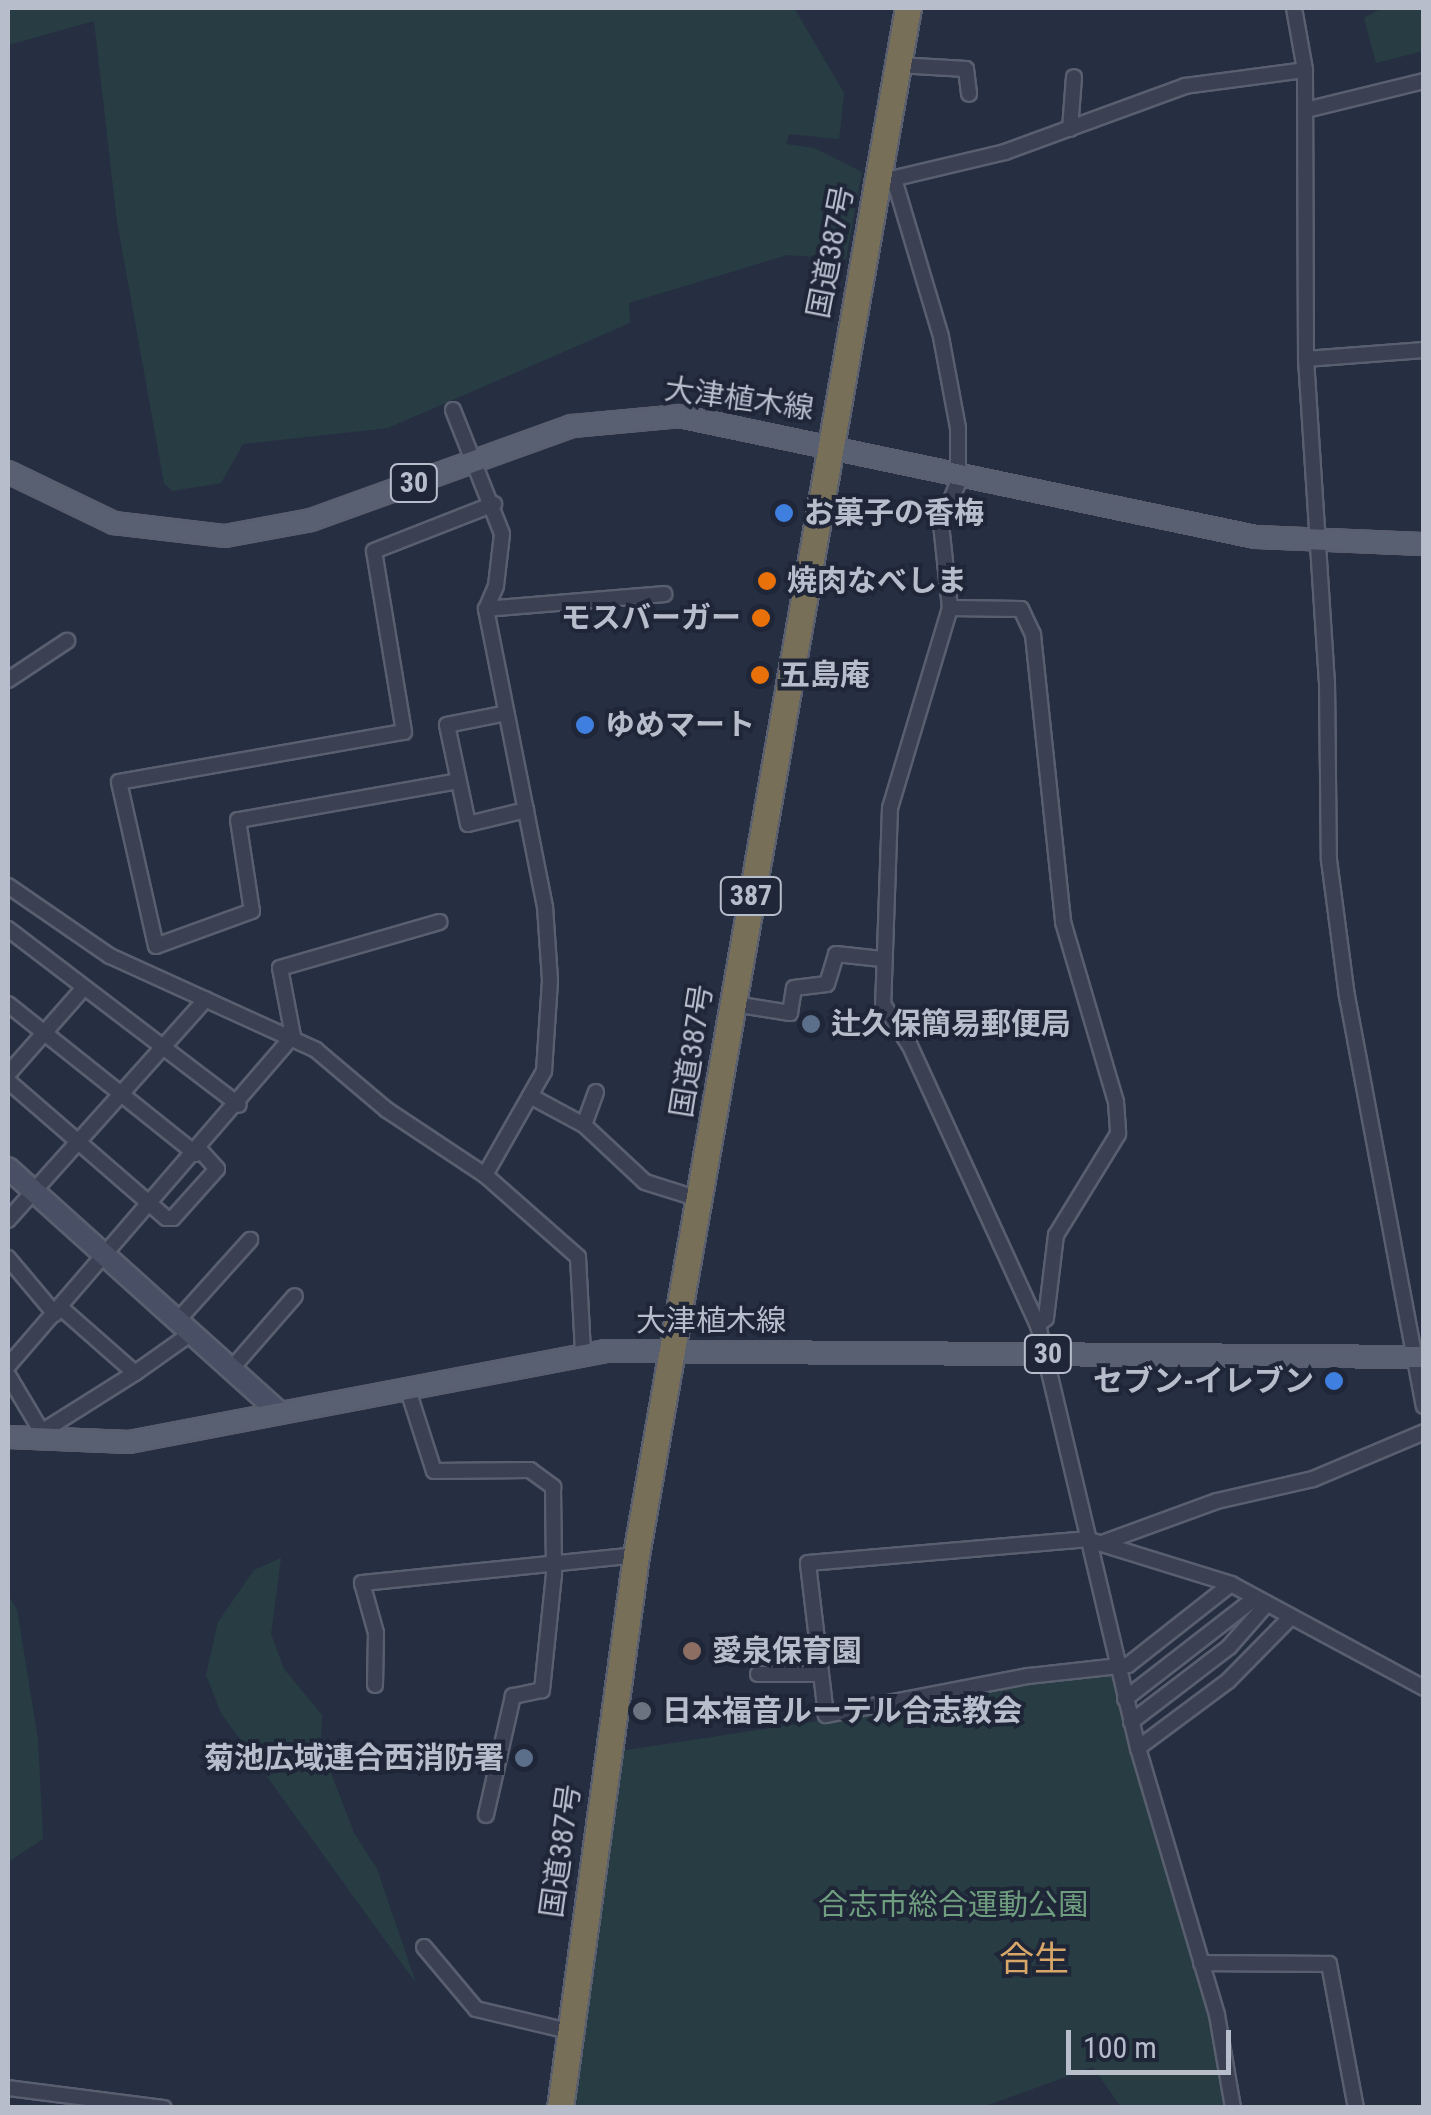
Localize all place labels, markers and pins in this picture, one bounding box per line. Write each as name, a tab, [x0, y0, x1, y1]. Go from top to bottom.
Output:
place label: お菓子の香梅	[804, 495, 984, 531]
marker: お菓子の香梅	[773, 502, 795, 524]
place label: 焼肉なべしま	[787, 563, 967, 599]
marker: 焼肉なべしま	[756, 570, 778, 592]
place label: モスバーガー	[561, 600, 741, 636]
marker: モスバーガー	[750, 607, 772, 629]
place label: 五島庵	[780, 657, 870, 693]
marker: 五島庵	[749, 664, 771, 686]
place label: ゆめマート	[605, 707, 755, 743]
marker: ゆめマート	[574, 714, 596, 736]
place label: 辻久保簡易郵便局	[831, 1006, 1071, 1042]
marker: 辻久保簡易郵便局	[800, 1013, 822, 1035]
place label: セブン-イレブン	[1093, 1363, 1314, 1399]
marker: セブン-イレブン	[1323, 1370, 1345, 1392]
place label: 愛泉保育園	[712, 1633, 862, 1669]
marker: 愛泉保育園	[681, 1640, 703, 1662]
place label: 日本福音ルーテル合志教会	[662, 1693, 1022, 1729]
marker: 日本福音ルーテル合志教会	[631, 1700, 653, 1722]
place label: 菊池広域連合西消防署	[204, 1740, 504, 1776]
marker: 菊池広域連合西消防署	[513, 1747, 535, 1769]

